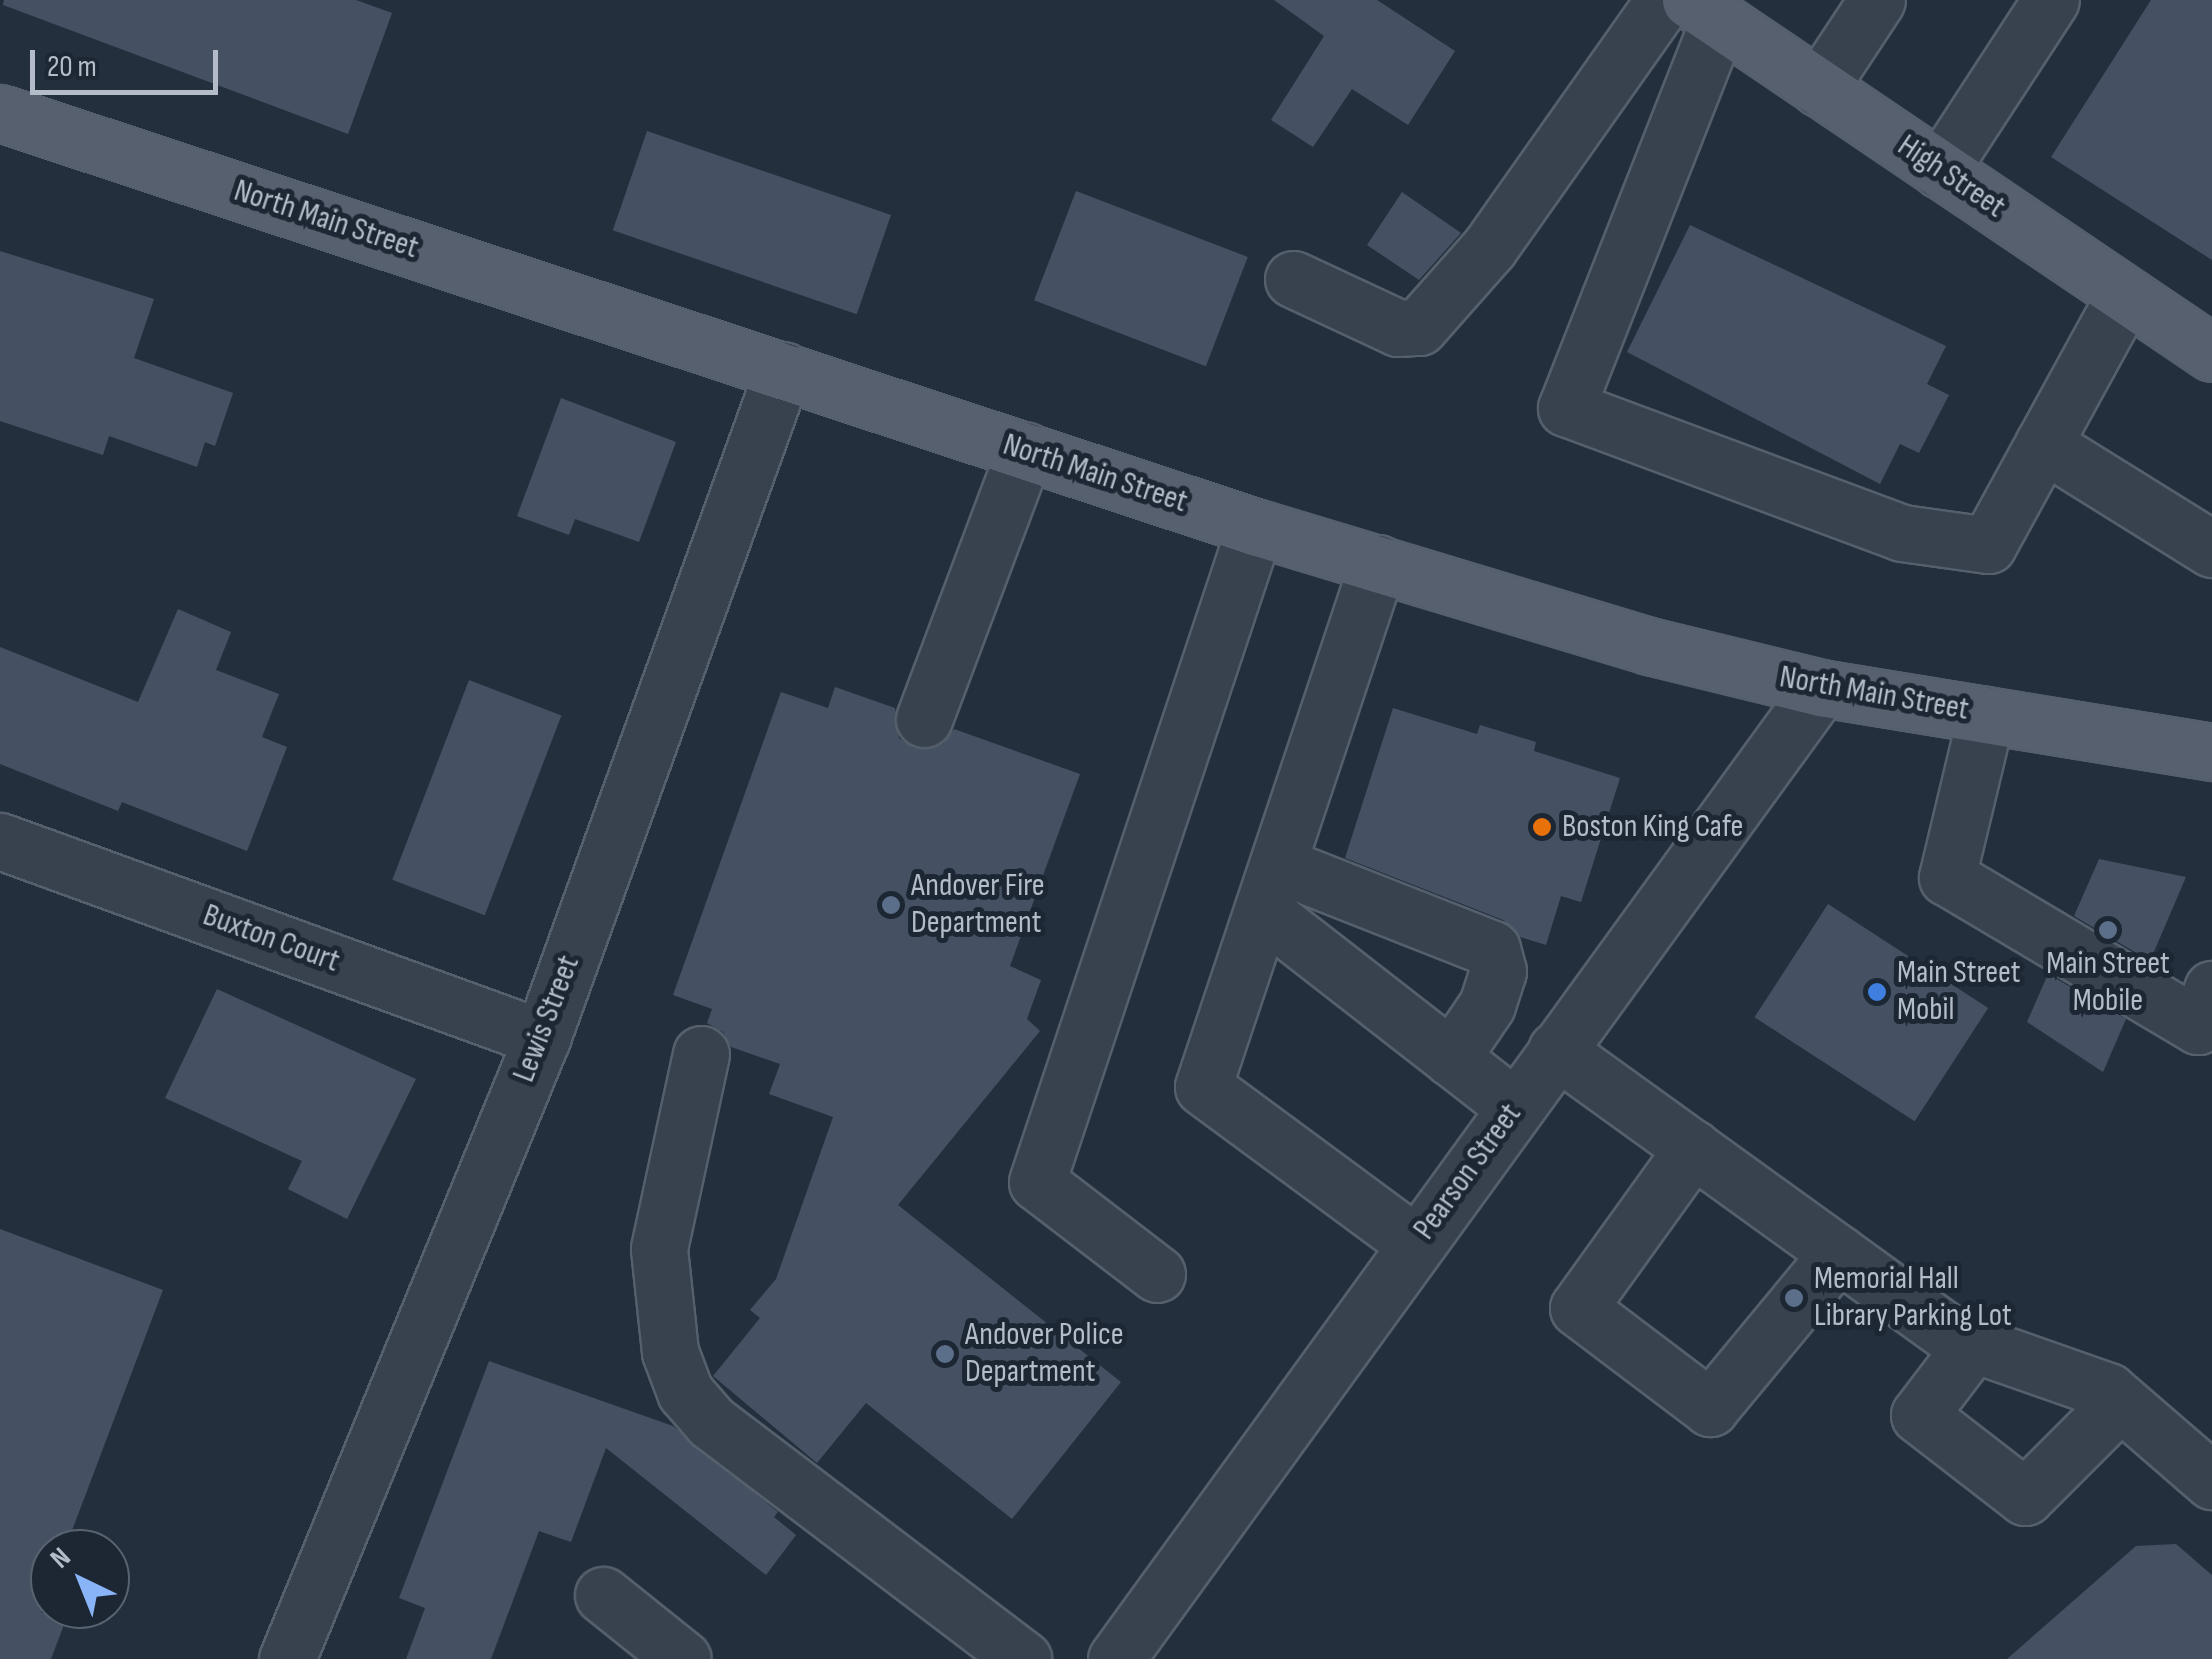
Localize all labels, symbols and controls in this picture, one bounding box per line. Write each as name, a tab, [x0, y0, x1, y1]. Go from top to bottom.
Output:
scale bar	[35, 30, 222, 92]
text: 20 m	[47, 49, 97, 85]
street label: High Street	[1890, 127, 2012, 227]
street label: North Main Street	[229, 172, 423, 268]
street label: North Main Street	[998, 426, 1192, 522]
street label: North Main Street	[1776, 658, 1972, 730]
place label: Boston King Cafe	[1562, 808, 1743, 846]
marker: Boston King Cafe	[1531, 816, 1553, 838]
place label: Andover Fire Department	[911, 868, 1045, 943]
marker: Andover Fire Department	[880, 894, 902, 916]
street label: Buxton Court	[198, 897, 344, 981]
marker: Main Street Mobile	[2097, 919, 2119, 941]
place label: Main Street Mobile	[2046, 946, 2170, 1021]
street label: Lewis Street	[505, 950, 589, 1088]
place label: Main Street Mobil	[1897, 955, 2021, 1030]
marker: Main Street Mobil	[1866, 981, 1888, 1003]
street label: Pearson Street	[1406, 1097, 1530, 1247]
place label: Memorial Hall Library Parking Lot	[1814, 1261, 2012, 1336]
marker: Memorial Hall Library Parking Lot	[1783, 1287, 1805, 1309]
place label: Andover Police Department	[965, 1317, 1124, 1392]
marker: Andover Police Department	[934, 1343, 956, 1365]
north arrow	[30, 1529, 130, 1629]
text: N	[44, 1541, 77, 1575]

